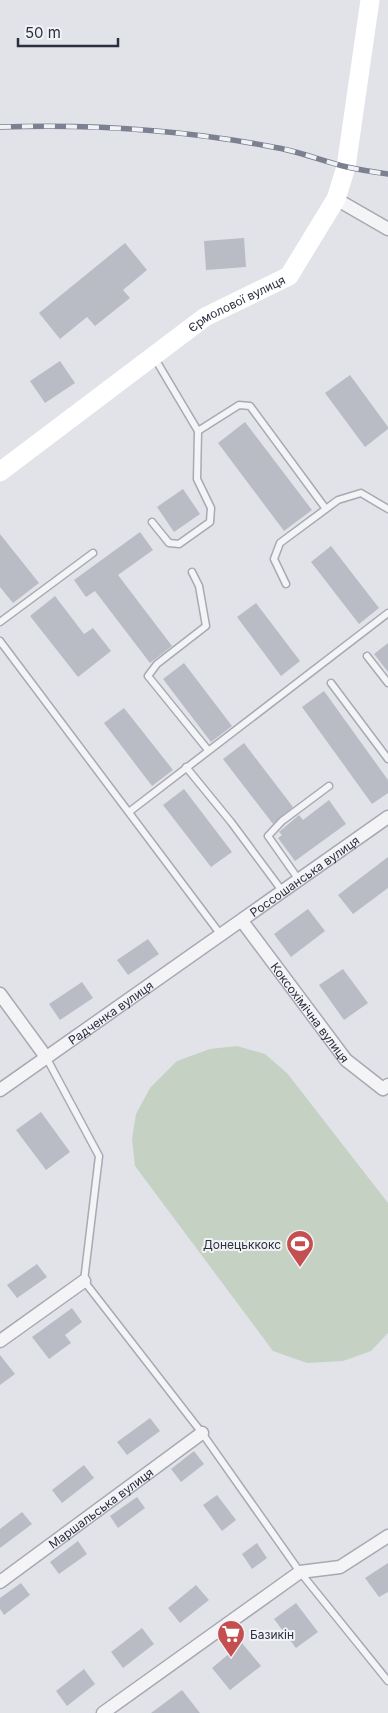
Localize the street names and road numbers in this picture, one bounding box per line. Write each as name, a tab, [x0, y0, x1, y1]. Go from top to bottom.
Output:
street label: Єрмолової вулиця	[185, 272, 287, 335]
street label: Россошанська вулиця	[247, 832, 362, 920]
street label: Коксохімічна вулиця	[268, 959, 353, 1065]
street label: Радченка вулиця	[65, 977, 156, 1047]
street label: Маршальська вулиця	[45, 1464, 156, 1551]

